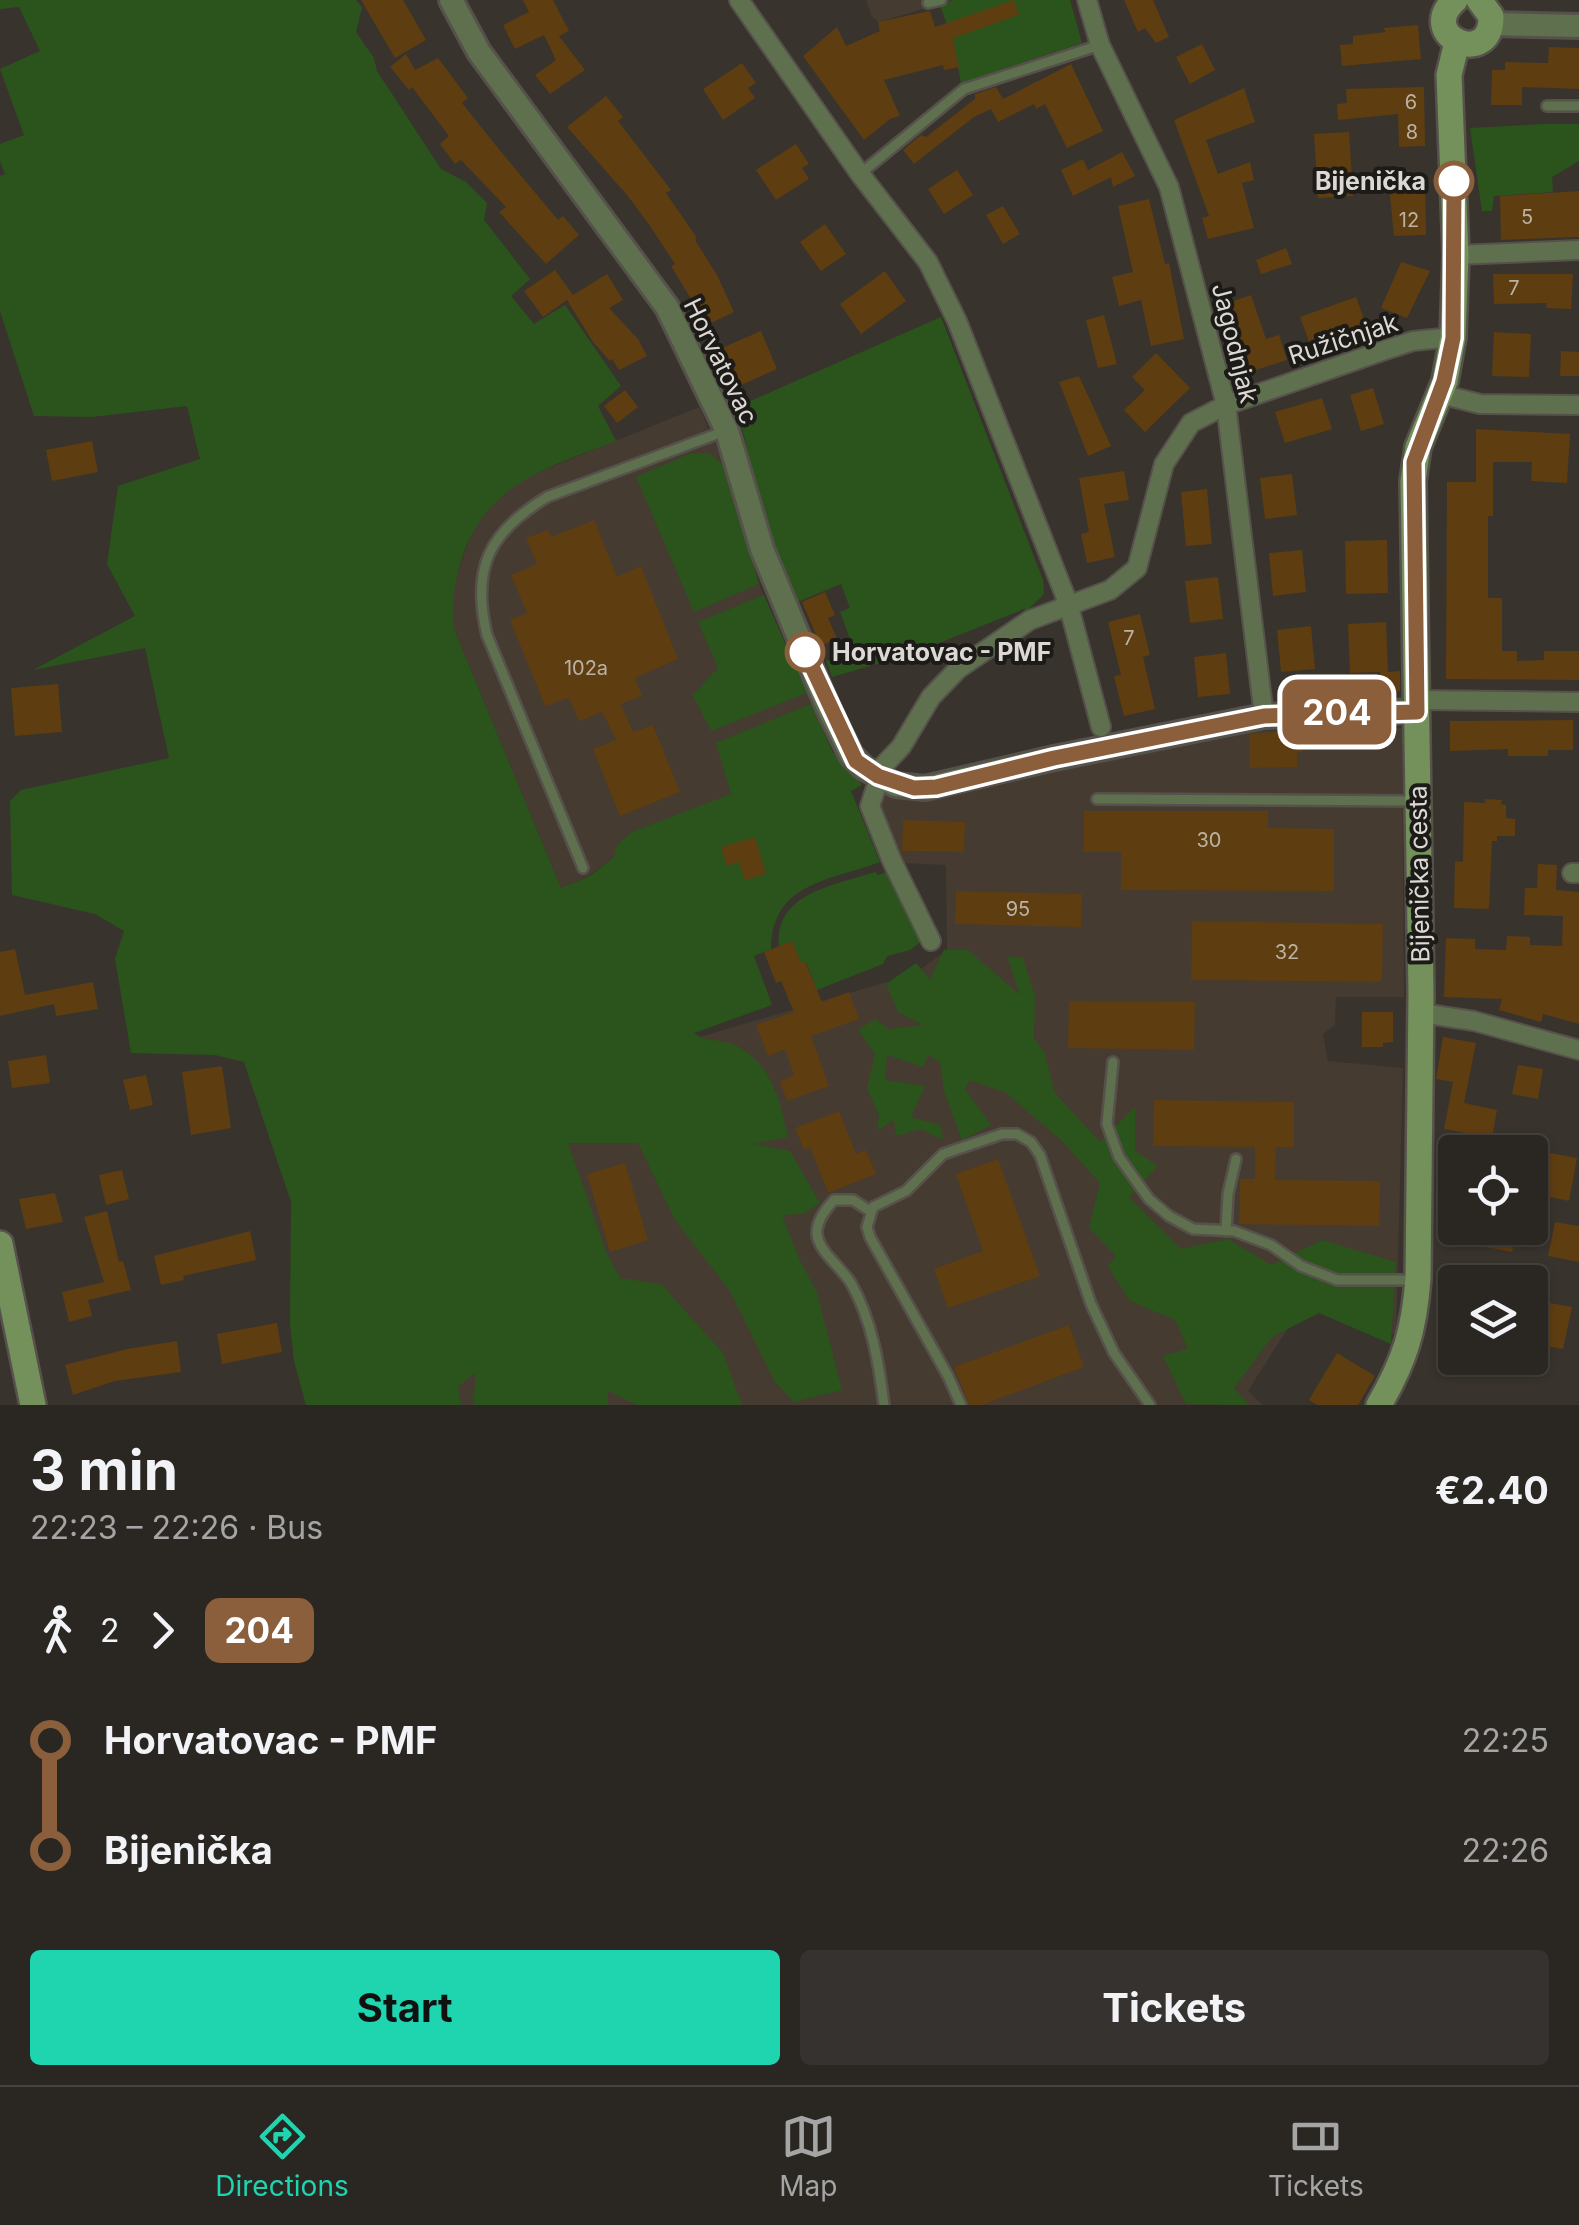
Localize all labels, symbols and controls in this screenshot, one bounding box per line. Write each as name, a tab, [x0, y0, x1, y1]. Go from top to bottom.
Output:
house number: 6	[1405, 90, 1417, 114]
house number: 8	[1406, 120, 1418, 144]
marker: Bijenička	[1435, 162, 1473, 200]
place label: Bijenička	[1315, 166, 1426, 196]
house number: 5	[1521, 205, 1533, 229]
house number: 12	[1399, 208, 1419, 232]
house number: 7	[1508, 276, 1520, 300]
street label: Jagodnjak	[1206, 280, 1264, 406]
street label: Horvatovac	[678, 293, 764, 429]
street label: Ružičnjak	[1284, 307, 1402, 371]
house number: 7	[1123, 626, 1135, 650]
marker: Horvatovac - PMF	[786, 633, 824, 671]
place label: Horvatovac - PMF	[832, 637, 1051, 667]
house number: 102a	[564, 656, 608, 680]
line badge: 204	[1280, 680, 1394, 744]
text: 204	[1302, 691, 1372, 733]
street label: Bijenička cesta	[1402, 785, 1436, 963]
house number: 30	[1197, 828, 1221, 852]
house number: 95	[1006, 897, 1030, 921]
house number: 32	[1275, 940, 1299, 964]
map controls	[1438, 1135, 1548, 1375]
button: locate	[1438, 1135, 1548, 1245]
button: layers	[1438, 1265, 1548, 1375]
text: 3 min	[30, 1437, 178, 1503]
text: €2.40	[1435, 1467, 1549, 1513]
text: 22:23 – 22:26 · Bus	[30, 1508, 323, 1547]
icon: walk	[30, 1603, 85, 1658]
icon: forward	[135, 1603, 190, 1658]
text: 204	[225, 1609, 294, 1651]
text: 2	[100, 1611, 120, 1650]
text: Horvatovac - PMF	[104, 1717, 437, 1763]
text: 22:25	[1462, 1721, 1549, 1760]
text: Bijenička	[104, 1827, 273, 1873]
text: 22:26	[1461, 1831, 1549, 1870]
button: Start	[30, 1950, 780, 2065]
button: Tickets	[800, 1950, 1549, 2065]
tab: Directions	[215, 2109, 349, 2203]
tab: Map	[779, 2109, 838, 2203]
tab: Tickets	[1268, 2109, 1364, 2203]

